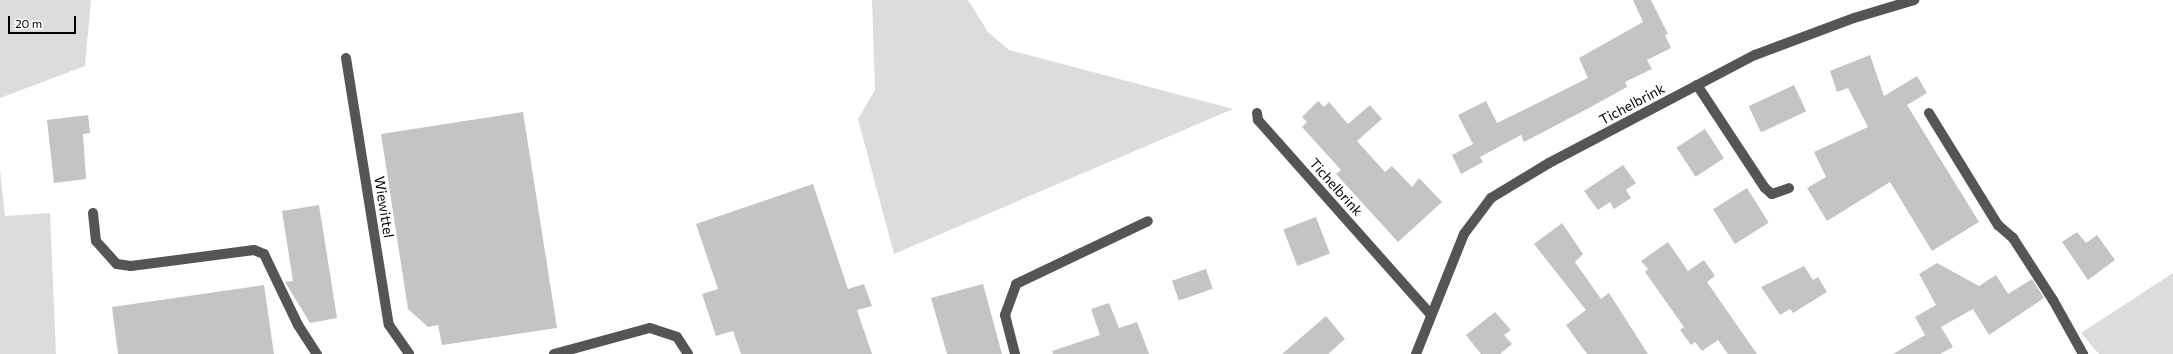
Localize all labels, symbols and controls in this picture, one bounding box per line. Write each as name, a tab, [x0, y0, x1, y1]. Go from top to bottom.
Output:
scale bar	[10, 8, 78, 34]
text: 20 m	[15, 16, 42, 30]
street label: Tichelbrink	[1596, 80, 1668, 128]
street label: Tichelbrink	[1306, 155, 1366, 219]
street label: Wiewittel	[371, 175, 397, 239]

